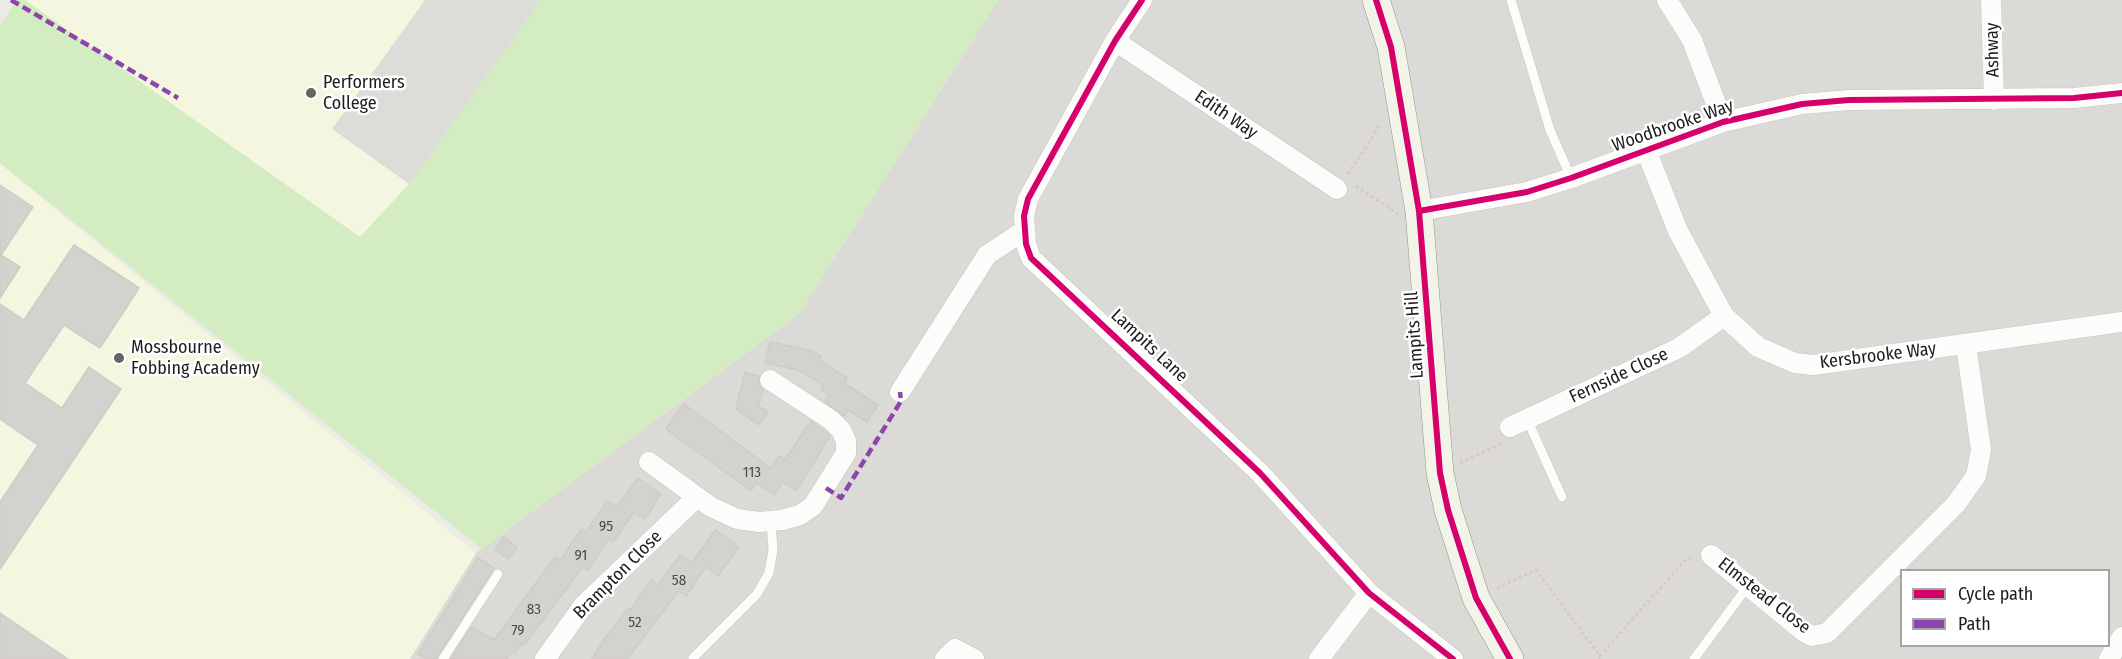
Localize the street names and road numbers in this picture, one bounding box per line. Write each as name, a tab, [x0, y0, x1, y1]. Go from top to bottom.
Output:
street label: Ashway	[1982, 22, 2004, 78]
street label: Edith Way	[1190, 86, 1262, 144]
street label: Woodbrooke Way	[1609, 95, 1737, 157]
street label: Lampits Hill	[1401, 291, 1429, 379]
street label: Lampits Lane	[1106, 305, 1192, 387]
street label: Kersbrooke Way	[1819, 338, 1937, 374]
street label: Fernside Close	[1566, 344, 1672, 408]
street label: Brampton Close	[569, 526, 667, 624]
street label: Elmstead Close	[1713, 553, 1815, 639]

